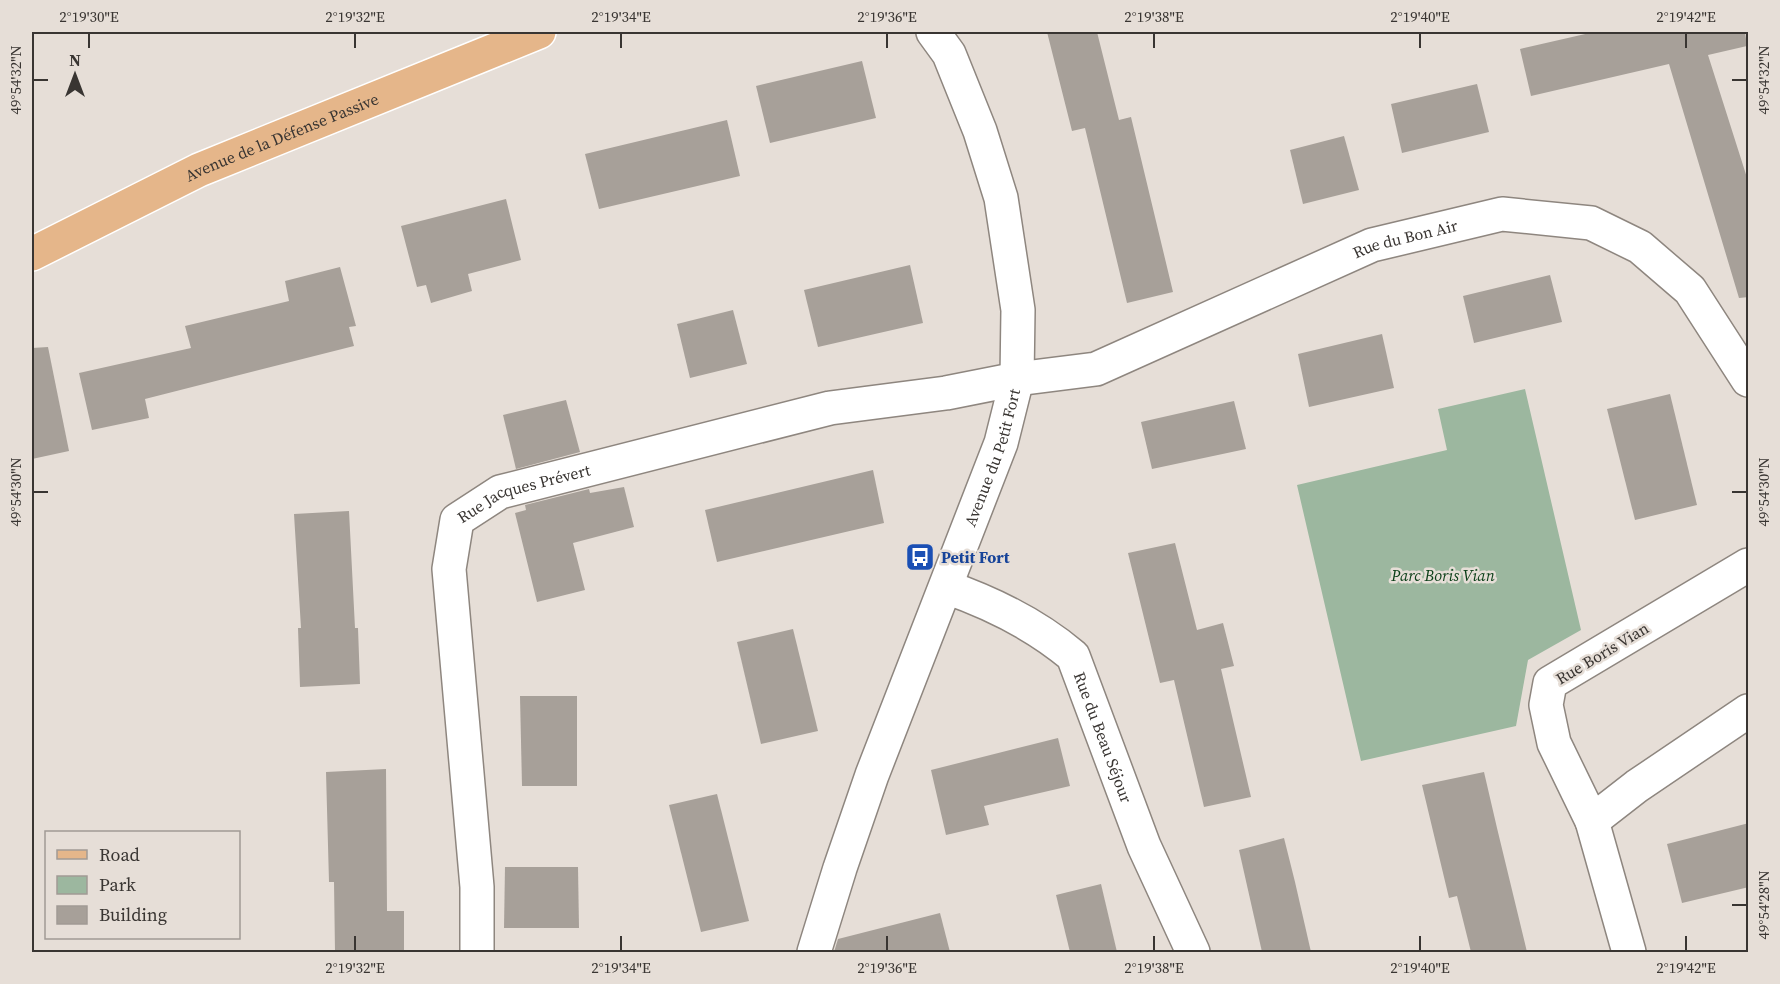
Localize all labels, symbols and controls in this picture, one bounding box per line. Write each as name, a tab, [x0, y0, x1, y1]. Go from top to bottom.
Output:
text: 2°19'30"E	[59, 6, 119, 27]
text: 2°19'32"E	[325, 6, 385, 27]
text: 2°19'34"E	[591, 6, 651, 27]
text: 2°19'36"E	[857, 6, 917, 27]
text: 2°19'38"E	[1124, 6, 1184, 27]
text: 2°19'40"E	[1390, 6, 1450, 27]
text: 2°19'42"E	[1656, 6, 1716, 27]
text: 49°54'32"N	[5, 45, 26, 115]
north arrow	[45, 45, 105, 105]
text: 49°54'32"N	[1753, 45, 1774, 115]
text: N	[69, 49, 81, 71]
street label: Avenue de la Défense Passive	[181, 87, 382, 186]
street label: Rue du Bon Air	[1349, 214, 1460, 263]
street label: Avenue du Petit Fort	[959, 386, 1025, 530]
text: 49°54'30"N	[5, 457, 26, 527]
text: 49°54'30"N	[1753, 457, 1774, 527]
street label: Rue Jacques Prévert	[453, 458, 593, 528]
bus stop icon: Petit Fort	[904, 541, 936, 573]
place label: Petit Fort	[941, 546, 1010, 568]
park label: Parc Boris Vian	[1390, 564, 1495, 586]
street label: Rue Boris Vian	[1551, 616, 1653, 689]
street label: Rue du Beau Séjour	[1069, 669, 1138, 806]
legend	[45, 831, 240, 939]
text: Road	[99, 842, 140, 867]
text: 49°54'28"N	[1753, 870, 1774, 940]
text: Park	[99, 872, 136, 897]
text: Building	[99, 902, 167, 927]
text: 2°19'32"E	[325, 957, 385, 978]
text: 2°19'34"E	[591, 957, 651, 978]
text: 2°19'36"E	[857, 957, 917, 978]
text: 2°19'38"E	[1124, 957, 1184, 978]
text: 2°19'40"E	[1390, 957, 1450, 978]
text: 2°19'42"E	[1656, 957, 1716, 978]

